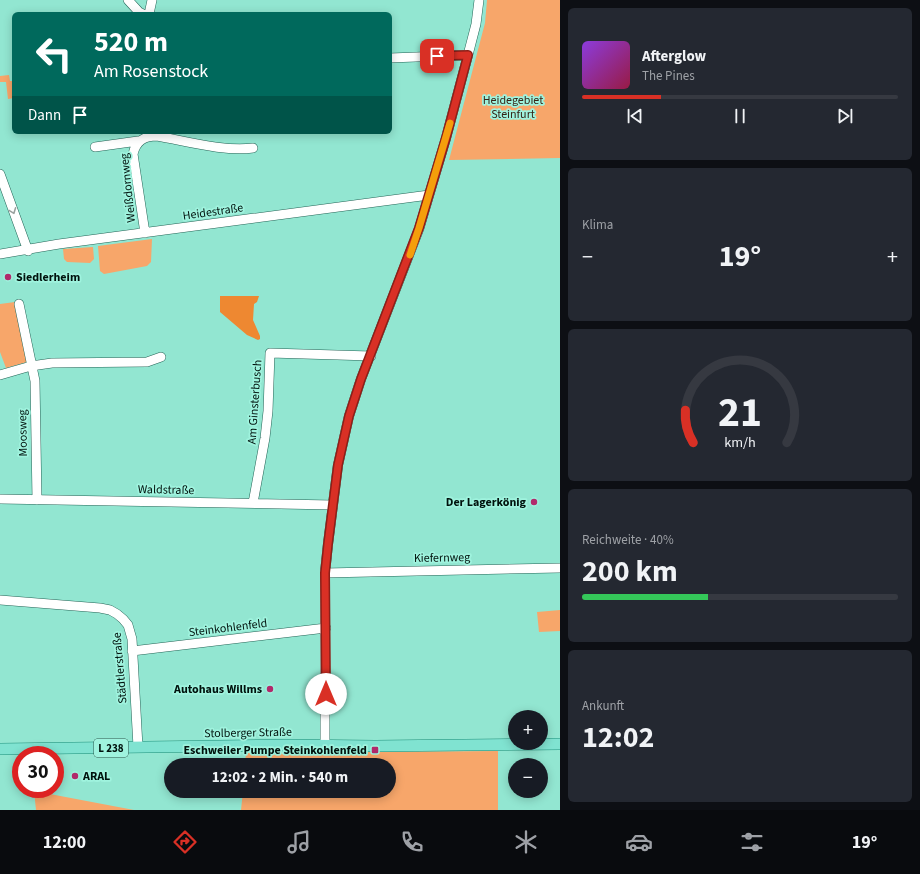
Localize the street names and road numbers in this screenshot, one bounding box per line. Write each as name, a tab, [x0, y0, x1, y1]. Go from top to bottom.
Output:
street label: Weißdornweg	[116, 152, 140, 224]
street label: Heidestraße	[182, 199, 244, 225]
street label: Am Ginsterbusch	[244, 359, 266, 445]
street label: Moosweg	[14, 409, 32, 457]
street label: Waldstraße	[138, 481, 195, 499]
street label: Kiefernweg	[414, 549, 470, 567]
street label: Steinkohlenfeld	[188, 615, 268, 641]
street label: Städtlerstraße	[108, 632, 132, 704]
street label: Stolberger Straße	[204, 724, 292, 742]
road number: L 238	[94, 739, 128, 757]

